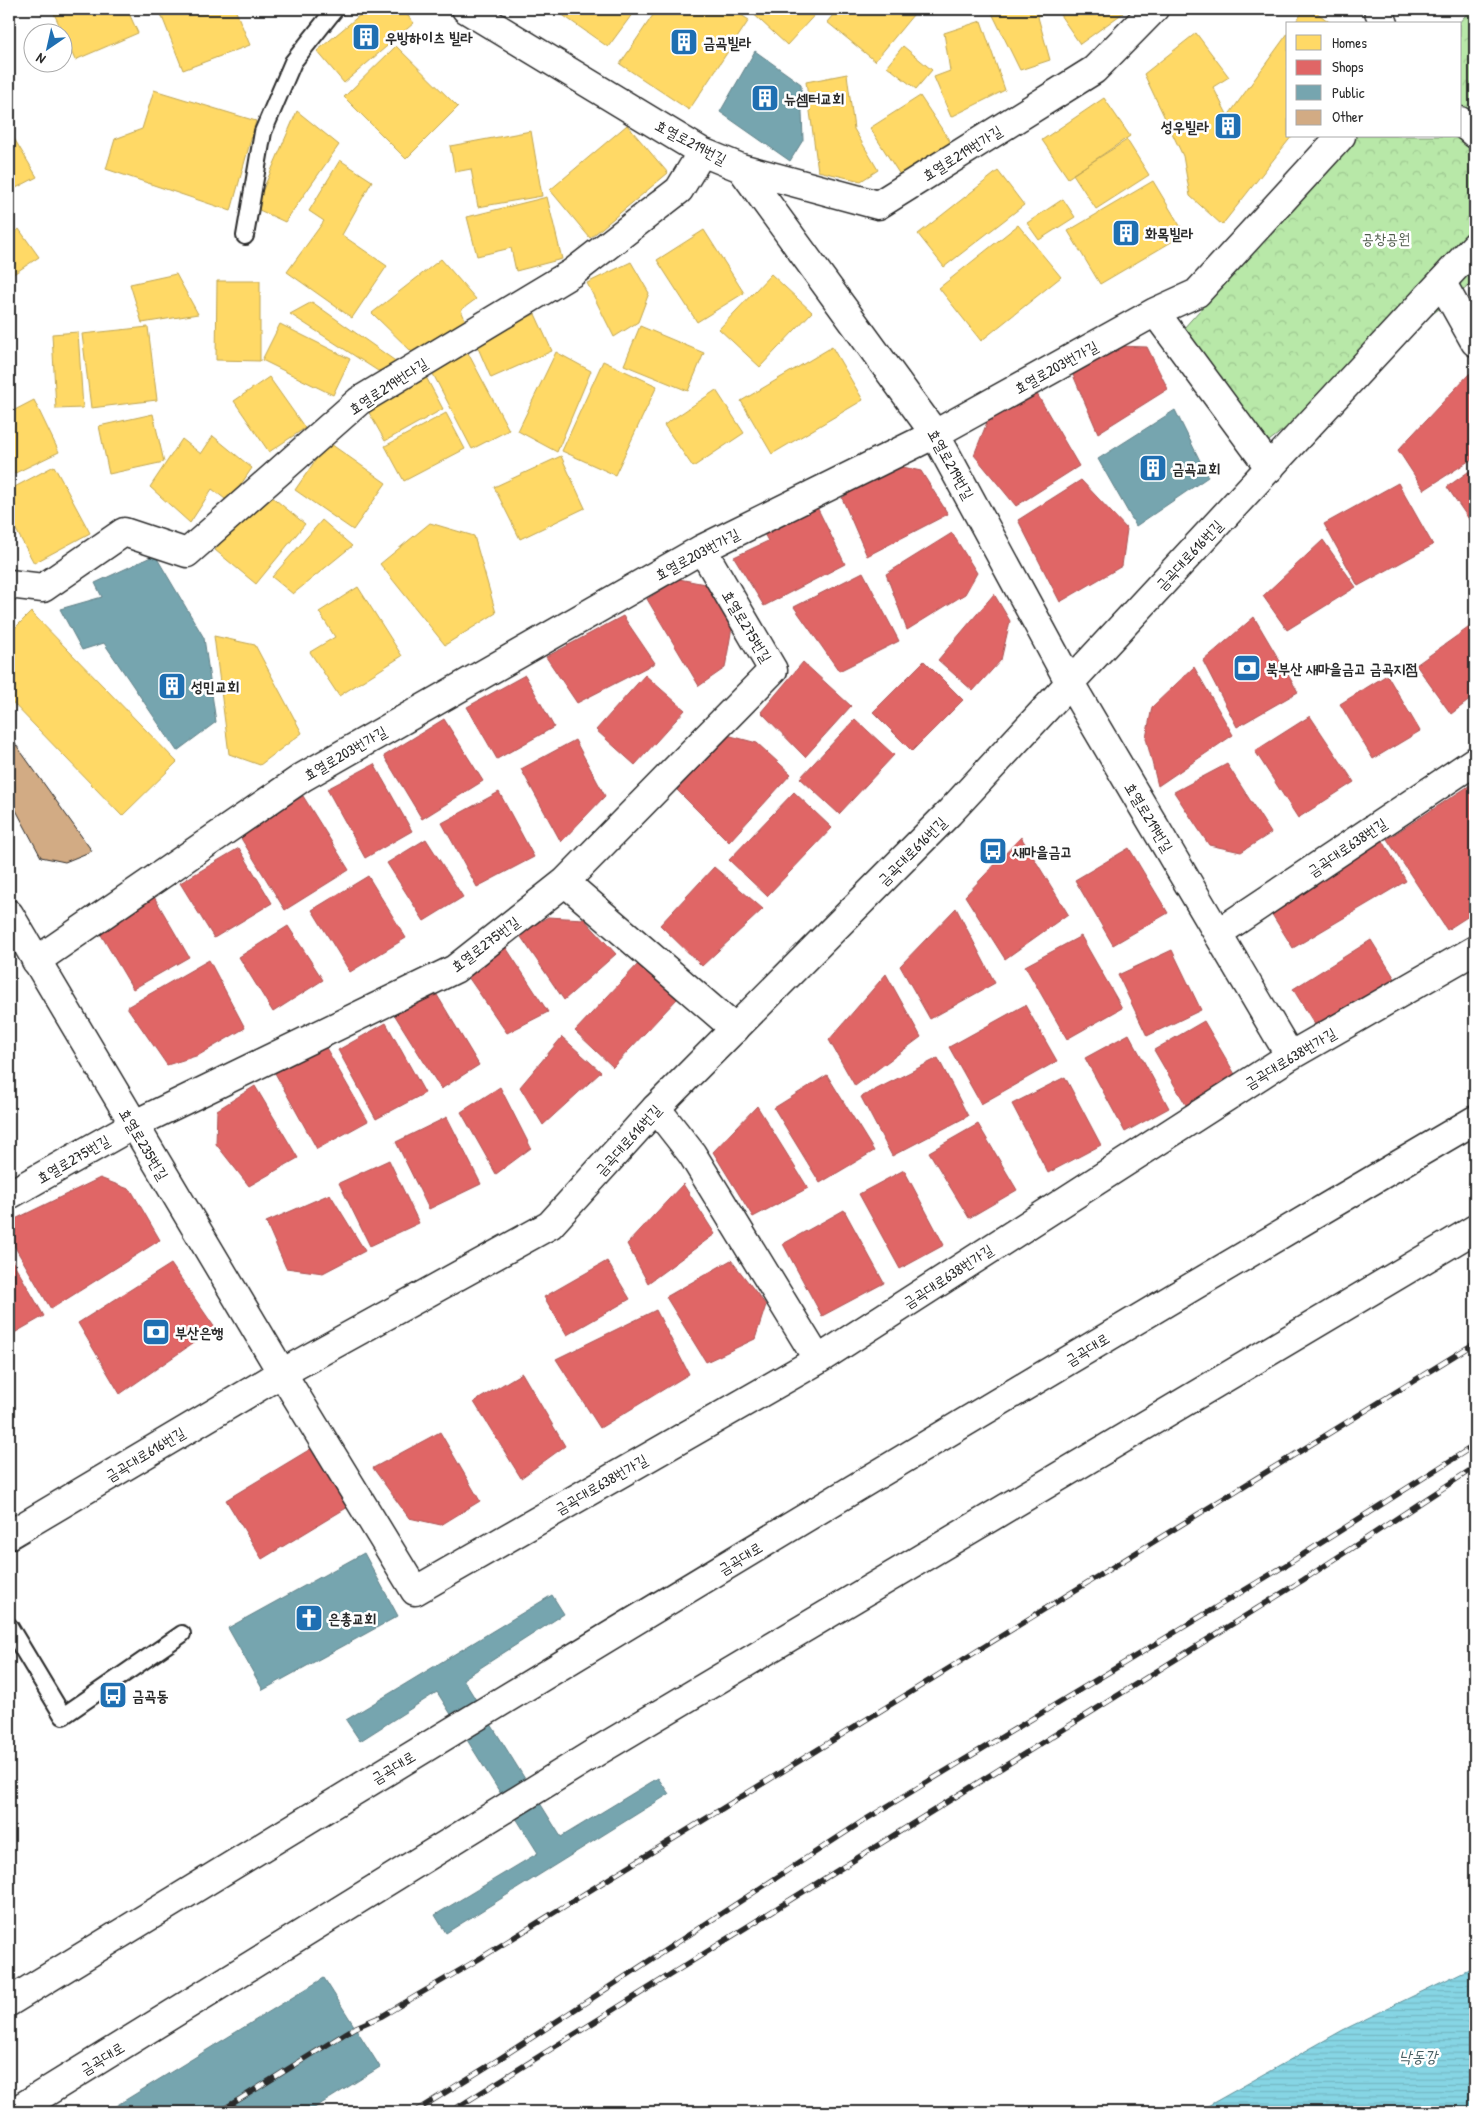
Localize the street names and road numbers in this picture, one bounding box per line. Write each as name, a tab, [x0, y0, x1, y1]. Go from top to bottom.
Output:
street label: 효열로219번길	[651, 114, 731, 170]
street label: 효열로219번가길	[918, 120, 1006, 186]
street label: 효열로203번가길	[1010, 335, 1102, 399]
street label: 효열로219번다길	[344, 353, 432, 419]
street label: 효열로219번길	[923, 425, 979, 503]
street label: 금곡대로616번길	[1151, 515, 1227, 595]
street label: 효열로203번가길	[651, 523, 743, 585]
street label: 효열로275번길	[717, 586, 777, 666]
street label: 효열로203번가길	[300, 721, 390, 785]
street label: 효열로219번길	[1120, 778, 1178, 856]
street label: 금곡대로616번길	[873, 812, 951, 890]
street label: 금곡대로638번길	[1303, 813, 1391, 881]
street label: 효열로275번길	[446, 911, 524, 977]
street label: 금곡대로638번가길	[1240, 1022, 1340, 1094]
street label: 금곡대로616번길	[590, 1100, 666, 1180]
street label: 효열로235번길	[114, 1104, 174, 1184]
street label: 효열로275번길	[33, 1130, 113, 1188]
street label: 금곡대로638번가길	[899, 1239, 997, 1313]
street label: 금곡대로	[1061, 1328, 1113, 1370]
street label: 금곡대로616번길	[101, 1422, 189, 1486]
street label: 금곡대로638번가길	[551, 1449, 651, 1519]
street label: 금곡대로	[714, 1537, 766, 1579]
street label: 금곡대로	[367, 1746, 419, 1788]
street label: 금곡대로	[76, 2037, 128, 2079]

